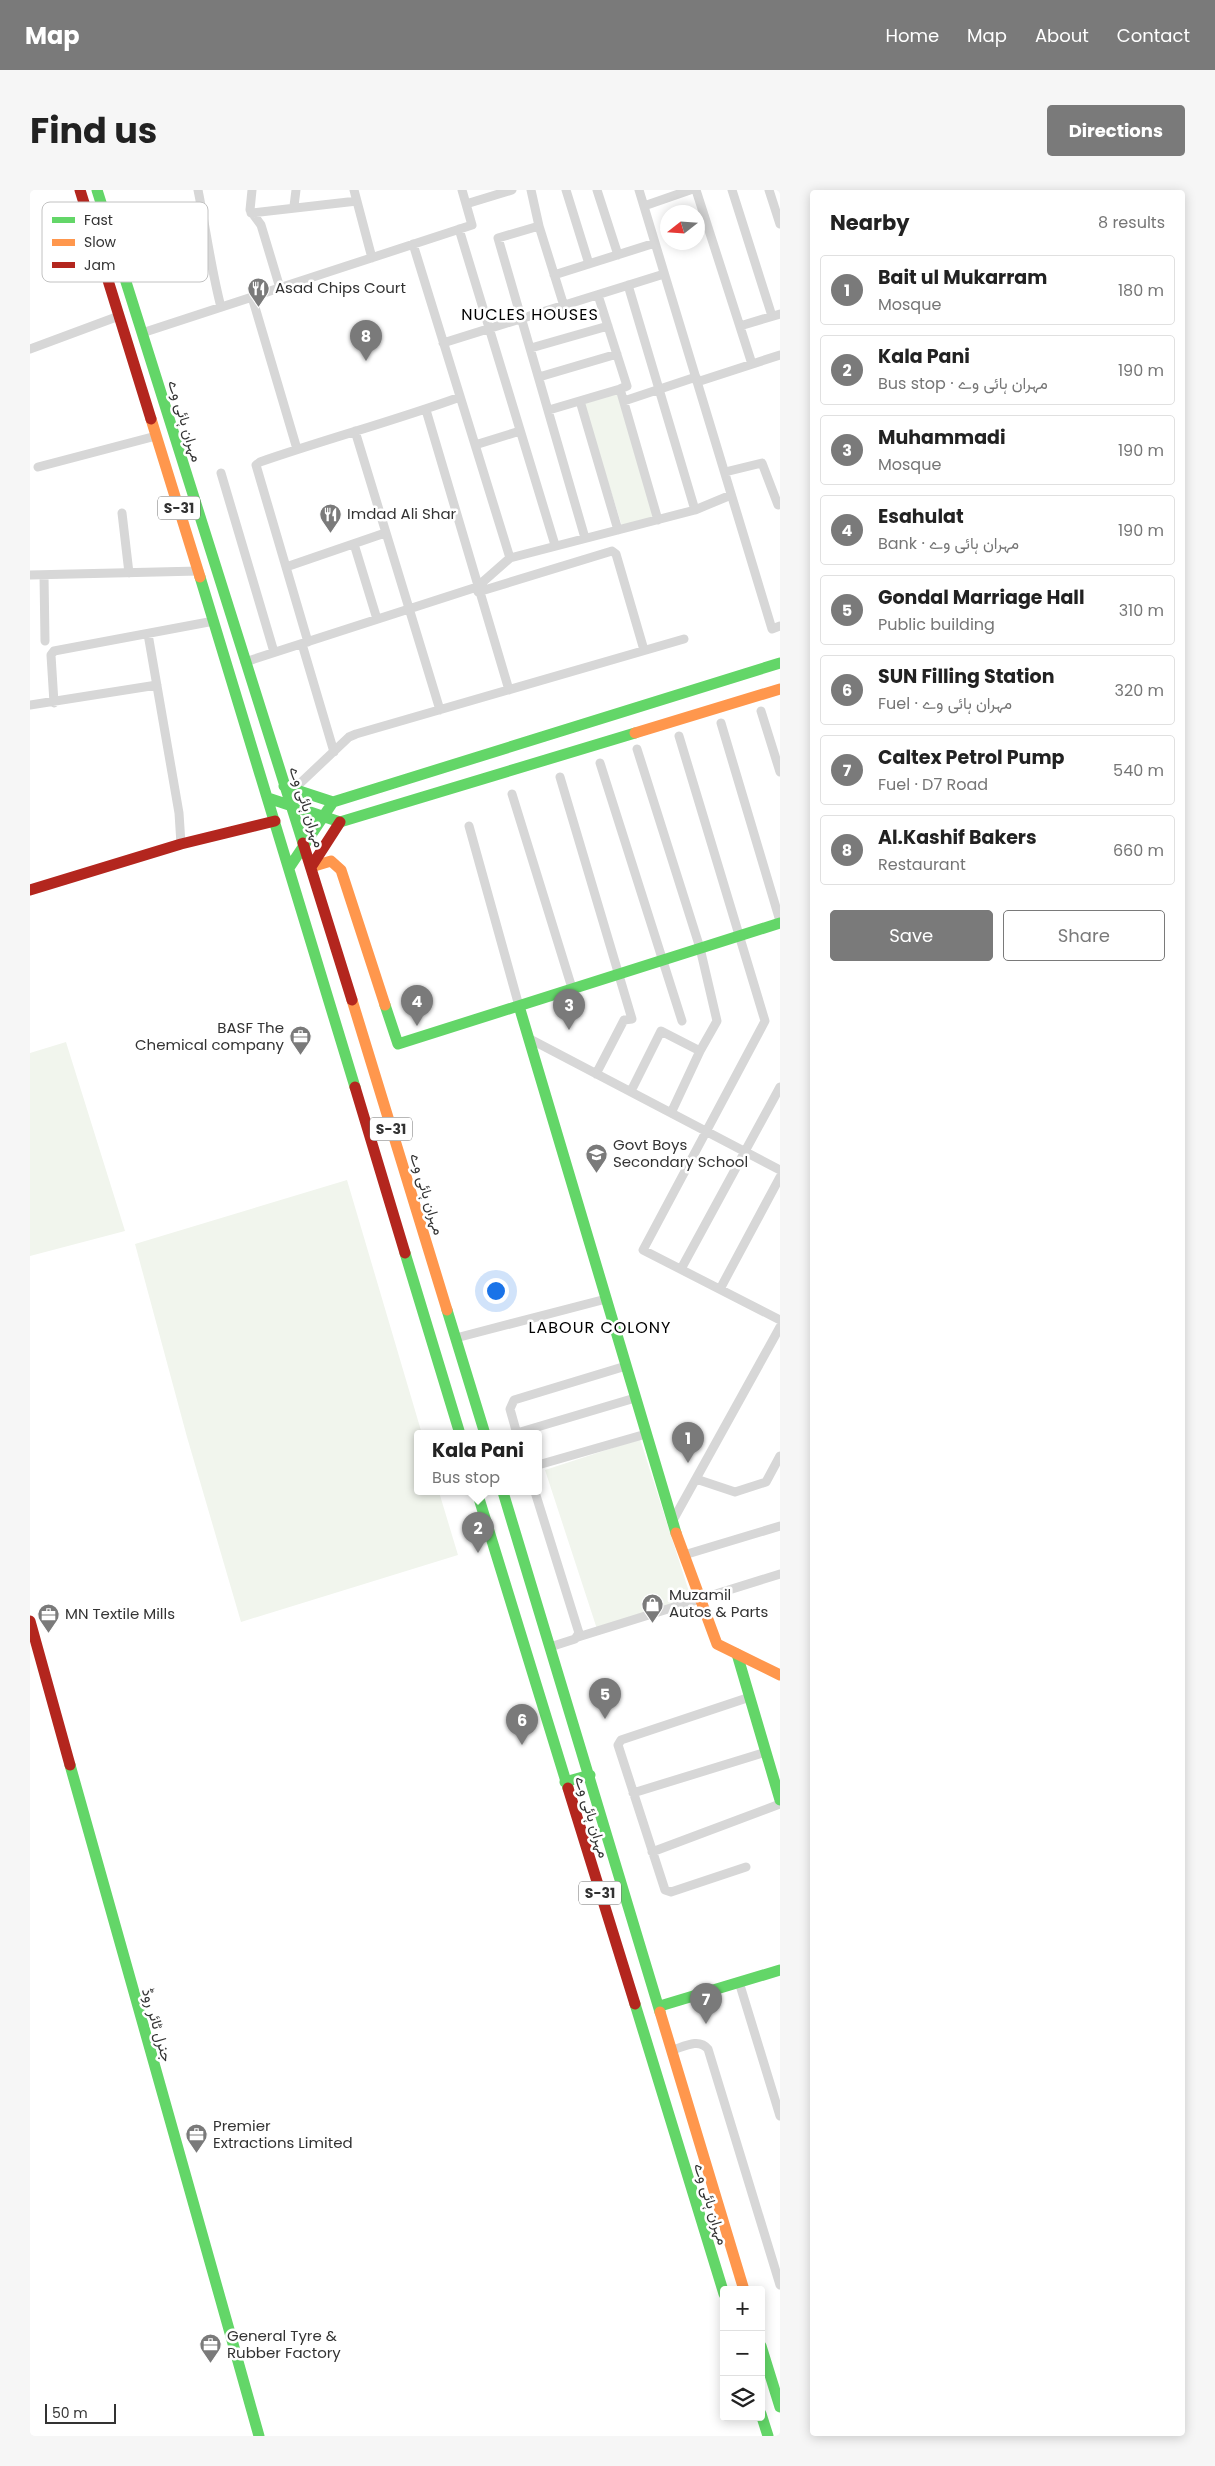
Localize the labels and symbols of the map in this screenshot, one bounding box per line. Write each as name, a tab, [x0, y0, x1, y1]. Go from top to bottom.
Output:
legend	[42, 202, 208, 282]
north arrow	[660, 205, 705, 250]
text: Fast	[84, 210, 113, 230]
text: Slow	[84, 232, 117, 252]
text: Jam	[84, 255, 115, 275]
restaurant icon: Asad Chips Court	[247, 276, 271, 307]
place label: Asad Chips Court	[275, 277, 406, 298]
district label: NUCLES HOUSES	[461, 303, 599, 326]
pin: 8	[350, 320, 382, 361]
street label: مہران ہائی وے	[163, 377, 208, 464]
road number: S-31	[158, 496, 200, 520]
restaurant icon: Imdad Ali Shar	[319, 502, 343, 533]
place label: Imdad Ali Shar	[347, 503, 457, 524]
street label: مہران ہائی وے	[284, 763, 331, 850]
pin: 4	[401, 985, 433, 1026]
pin: 3	[553, 989, 585, 1030]
place label: BASF The Chemical company	[135, 1017, 285, 1055]
office icon: BASF The Chemical company	[288, 1025, 312, 1056]
road number: S-31	[370, 1118, 412, 1141]
place label: Govt Boys Secondary School	[613, 1134, 748, 1172]
school or university icon: Govt Boys Secondary School	[585, 1142, 609, 1173]
street label: مہران ہائی وے	[405, 1150, 450, 1237]
your location	[483, 1278, 509, 1304]
district label: LABOUR COLONY	[529, 1316, 671, 1339]
pin: 1	[672, 1422, 704, 1463]
pin: 2	[462, 1512, 494, 1553]
place label: Muzamil Autos & Parts	[669, 1584, 769, 1622]
shop icon: Muzamil Autos & Parts	[641, 1592, 665, 1623]
office icon: MN Textile Mills	[37, 1602, 61, 1633]
place label: MN Textile Mills	[65, 1603, 175, 1624]
pin: 5	[589, 1678, 621, 1719]
pin: 6	[506, 1704, 538, 1745]
street label: مہران ہائی وے	[570, 1773, 615, 1860]
road number: S-31	[579, 1882, 621, 1905]
pin: 7	[690, 1983, 722, 2024]
street label: جنرل ٹائر روڈ	[137, 1986, 178, 2064]
place label: Premier Extractions Limited	[213, 2115, 353, 2153]
office icon: Premier Extractions Limited	[185, 2123, 209, 2154]
street label: مہران ہائی وے	[689, 2160, 734, 2247]
place label: General Tyre & Rubber Factory	[227, 2325, 341, 2363]
office icon: General Tyre & Rubber Factory	[199, 2333, 223, 2364]
scale bar	[45, 2401, 116, 2424]

